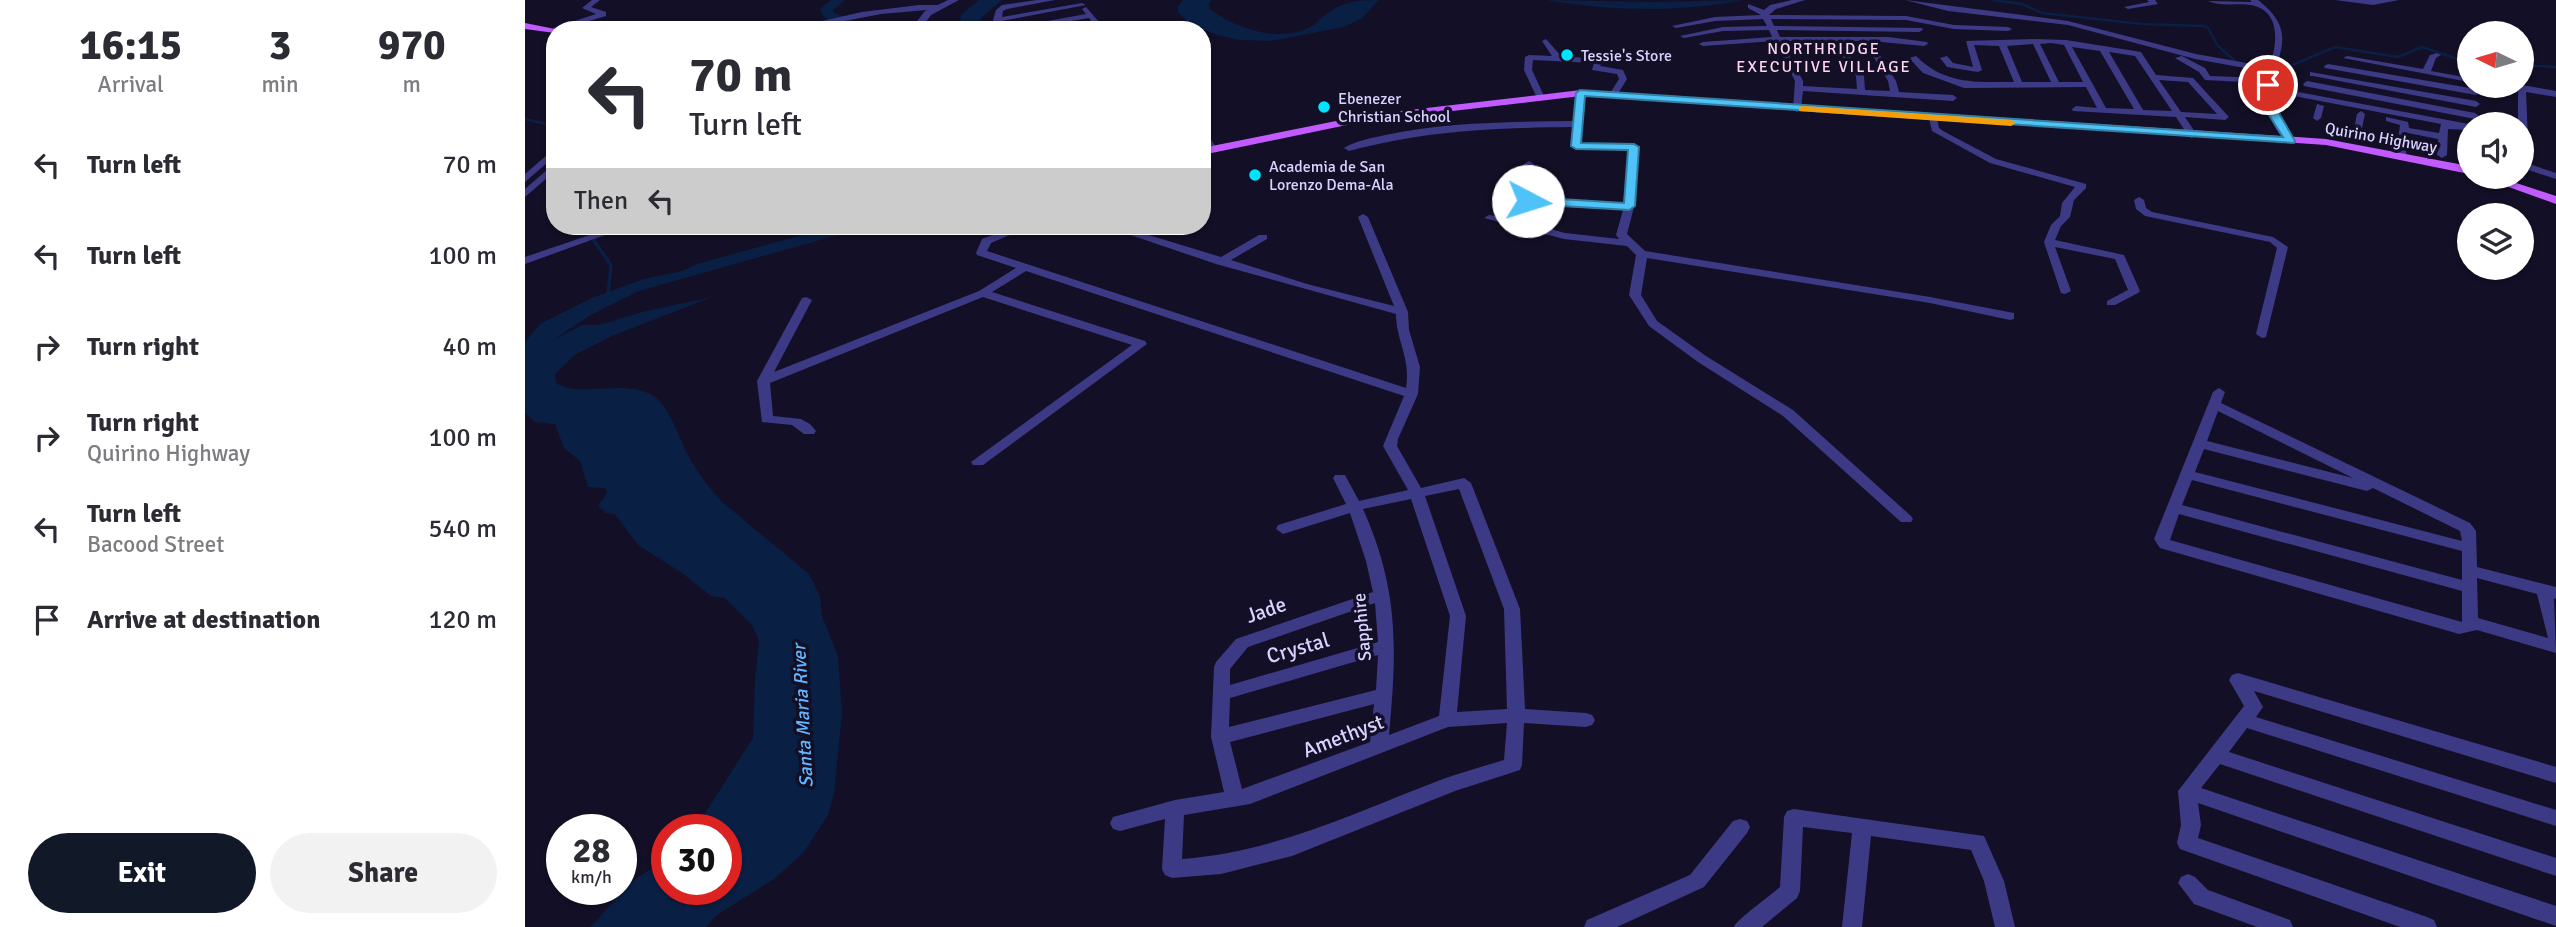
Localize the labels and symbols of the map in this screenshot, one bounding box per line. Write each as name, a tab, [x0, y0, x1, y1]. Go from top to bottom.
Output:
north arrow	[2457, 21, 2534, 98]
district label: NORTHRIDGE EXECUTIVE VILLAGE	[1736, 39, 1912, 77]
place label: Tessie's Store	[1581, 46, 1672, 66]
marker: Tessie's Store	[1559, 47, 1575, 63]
pin	[2238, 55, 2298, 115]
place label: Ebenezer Christian School	[1338, 89, 1451, 127]
marker: Ebenezer Christian School	[1316, 99, 1332, 115]
street label: Quirino Highway	[2323, 118, 2439, 158]
place label: Academia de San Lorenzo Dema-Ala	[1269, 157, 1394, 195]
position arrow	[1491, 164, 1565, 238]
marker: Academia de San Lorenzo Dema-Ala	[1247, 167, 1263, 183]
street label: Jade	[1242, 591, 1290, 629]
street label: Sapphire	[1348, 592, 1376, 662]
street label: Crystal	[1264, 627, 1332, 669]
water label: Santa Maria River	[787, 641, 819, 788]
street label: Amethyst	[1299, 709, 1387, 763]
speed limit sign: 30	[651, 814, 742, 905]

